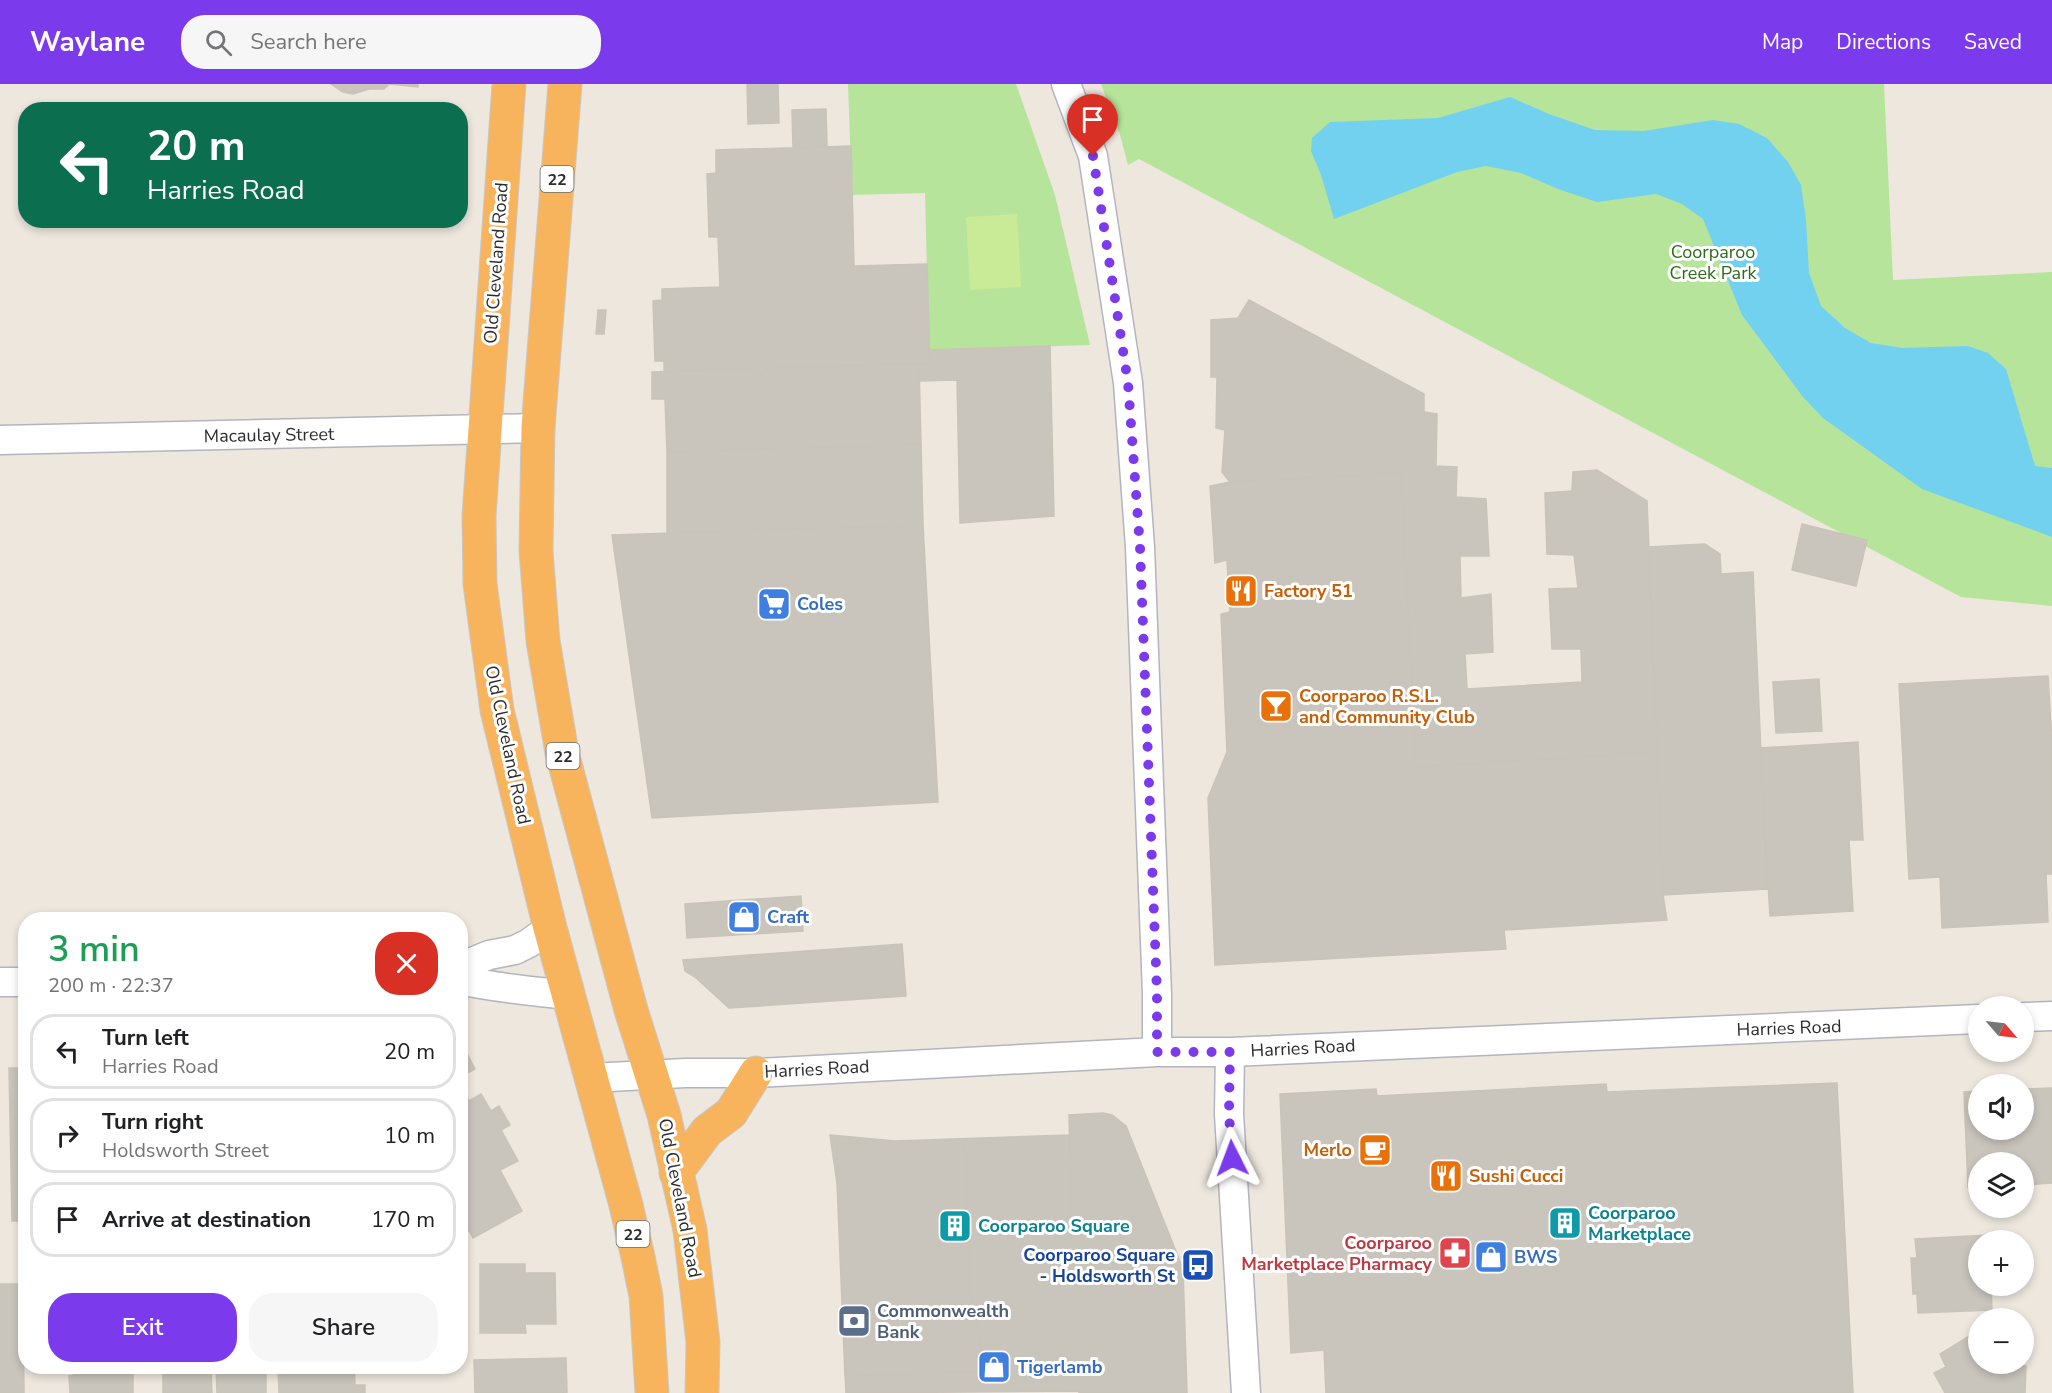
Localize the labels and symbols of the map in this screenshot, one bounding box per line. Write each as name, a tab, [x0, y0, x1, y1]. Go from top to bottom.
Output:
pin	[1067, 94, 1118, 156]
road number: 22	[540, 166, 574, 192]
street label: Old Cleveland Road	[478, 181, 514, 345]
park label: Coorparoo Creek Park	[1669, 240, 1758, 285]
street label: Macaulay Street	[203, 422, 335, 448]
restaurant icon: Factory 51	[1223, 573, 1259, 609]
place label: Factory 51	[1264, 579, 1353, 603]
supermarket icon: Coles	[756, 586, 792, 622]
place label: Coles	[797, 592, 843, 616]
street label: Old Cleveland Road	[479, 663, 537, 827]
place label: Coorparoo R.S.L. and Community Club	[1299, 684, 1475, 729]
bar icon: Coorparoo R.S.L. and Community Club	[1258, 688, 1294, 724]
road number: 22	[546, 743, 580, 769]
shop icon: Craft	[726, 899, 762, 935]
place label: Craft	[767, 905, 809, 929]
north arrow	[1968, 996, 2034, 1062]
street label: Harries Road	[1736, 1014, 1842, 1042]
street label: Harries Road	[1250, 1033, 1356, 1063]
street label: Harries Road	[764, 1054, 870, 1084]
street label: Old Cleveland Road	[653, 1116, 707, 1280]
position arrow	[1200, 1126, 1264, 1190]
cafe icon: Merlo	[1357, 1132, 1393, 1168]
place label: Merlo	[1304, 1138, 1352, 1162]
restaurant icon: Sushi Cucci	[1428, 1158, 1464, 1194]
place label: Sushi Cucci	[1469, 1164, 1563, 1188]
place label: Coorparoo Marketplace	[1588, 1201, 1691, 1246]
building icon: Coorparoo Marketplace	[1547, 1205, 1583, 1241]
building icon: Coorparoo Square	[937, 1208, 973, 1244]
place label: Coorparoo Square	[978, 1214, 1130, 1238]
road number: 22	[616, 1221, 650, 1247]
place label: Coorparoo Marketplace Pharmacy	[1241, 1231, 1433, 1276]
pharmacy icon: Coorparoo Marketplace Pharmacy	[1437, 1235, 1473, 1271]
shop icon: BWS	[1473, 1239, 1509, 1275]
place label: Coorparoo Square - Holdsworth St	[1023, 1243, 1175, 1288]
place label: BWS	[1514, 1245, 1557, 1269]
bus stop icon: Coorparoo Square - Holdsworth St	[1180, 1247, 1216, 1283]
place label: Commonwealth Bank	[877, 1299, 1009, 1344]
bank icon: Commonwealth Bank	[836, 1303, 872, 1339]
shop icon: Tigerlamb	[976, 1349, 1012, 1385]
place label: Tigerlamb	[1017, 1355, 1103, 1379]

